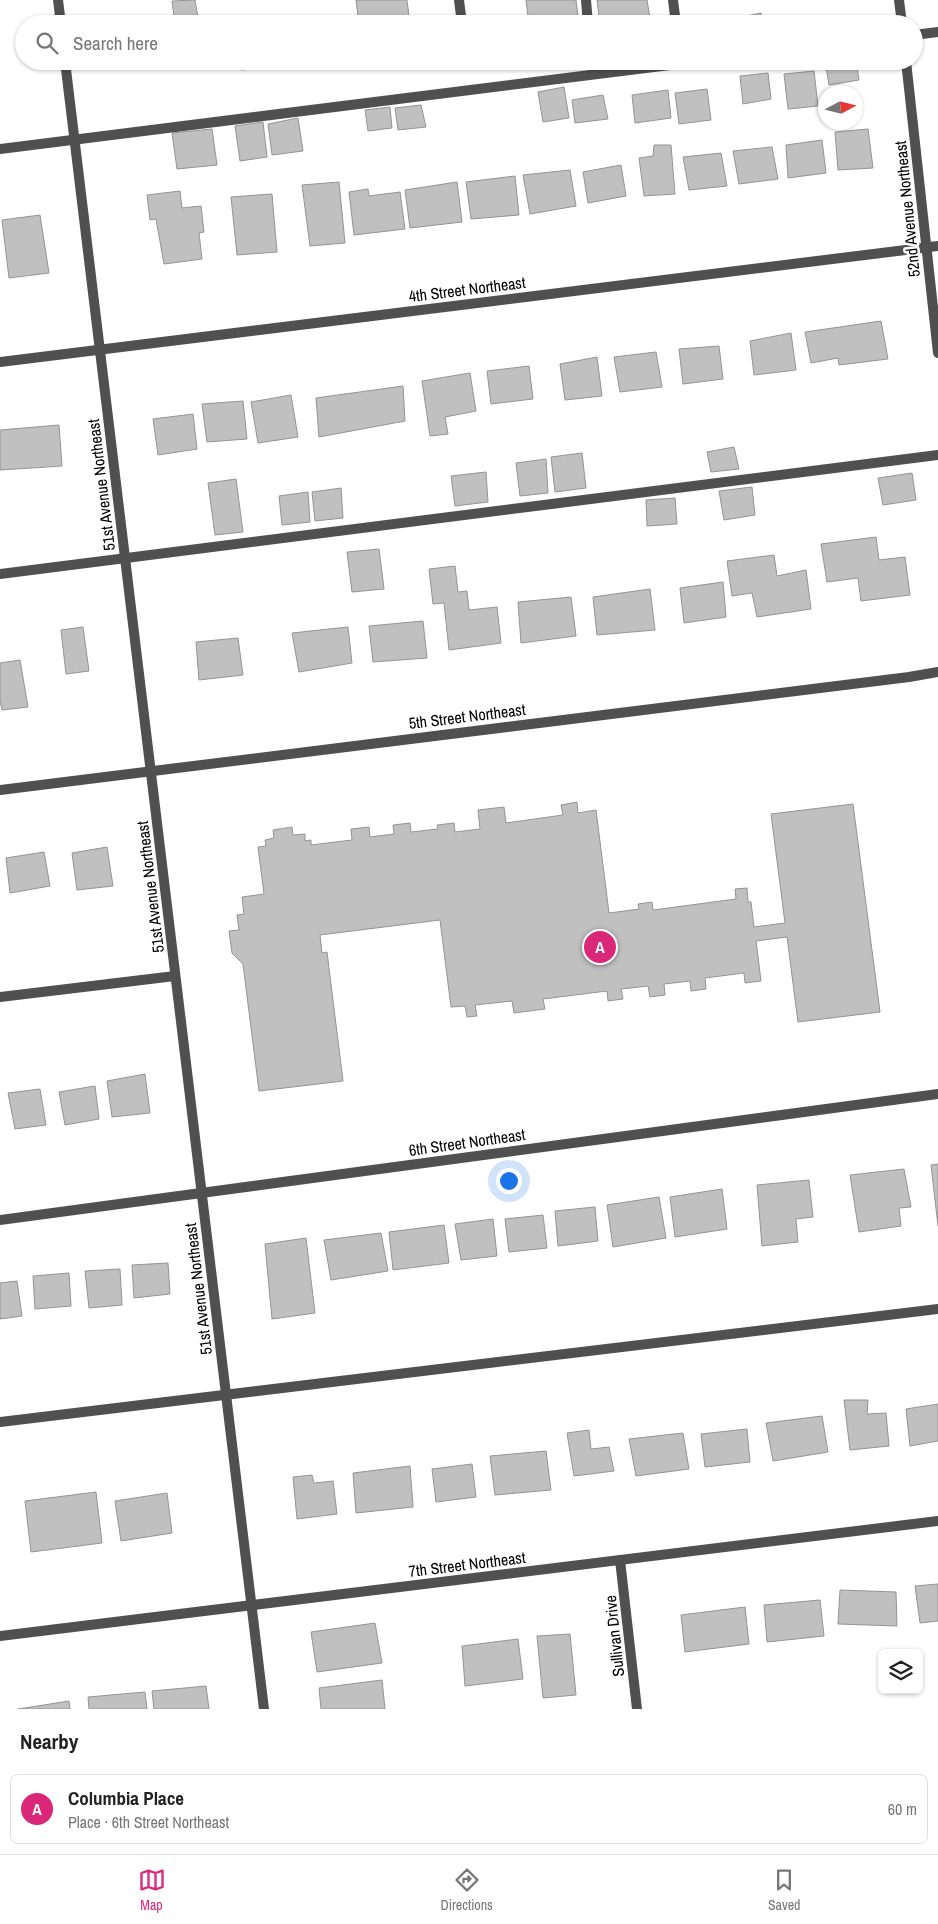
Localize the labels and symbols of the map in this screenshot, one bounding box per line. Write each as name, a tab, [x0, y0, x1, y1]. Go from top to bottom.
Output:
north arrow	[818, 85, 863, 130]
street label: 52nd Avenue Northeast	[889, 139, 925, 278]
street label: 4th Street Northeast	[407, 271, 527, 307]
street label: 51st Avenue Northeast	[82, 418, 120, 552]
street label: 5th Street Northeast	[407, 698, 527, 734]
street label: 51st Avenue Northeast	[131, 820, 169, 954]
pin: A	[584, 928, 616, 966]
street label: 6th Street Northeast	[407, 1123, 527, 1161]
your location	[496, 1168, 522, 1194]
street label: 51st Avenue Northeast	[179, 1222, 217, 1356]
street label: 7th Street Northeast	[407, 1546, 527, 1582]
street label: Sullivan Drive	[599, 1594, 629, 1678]

